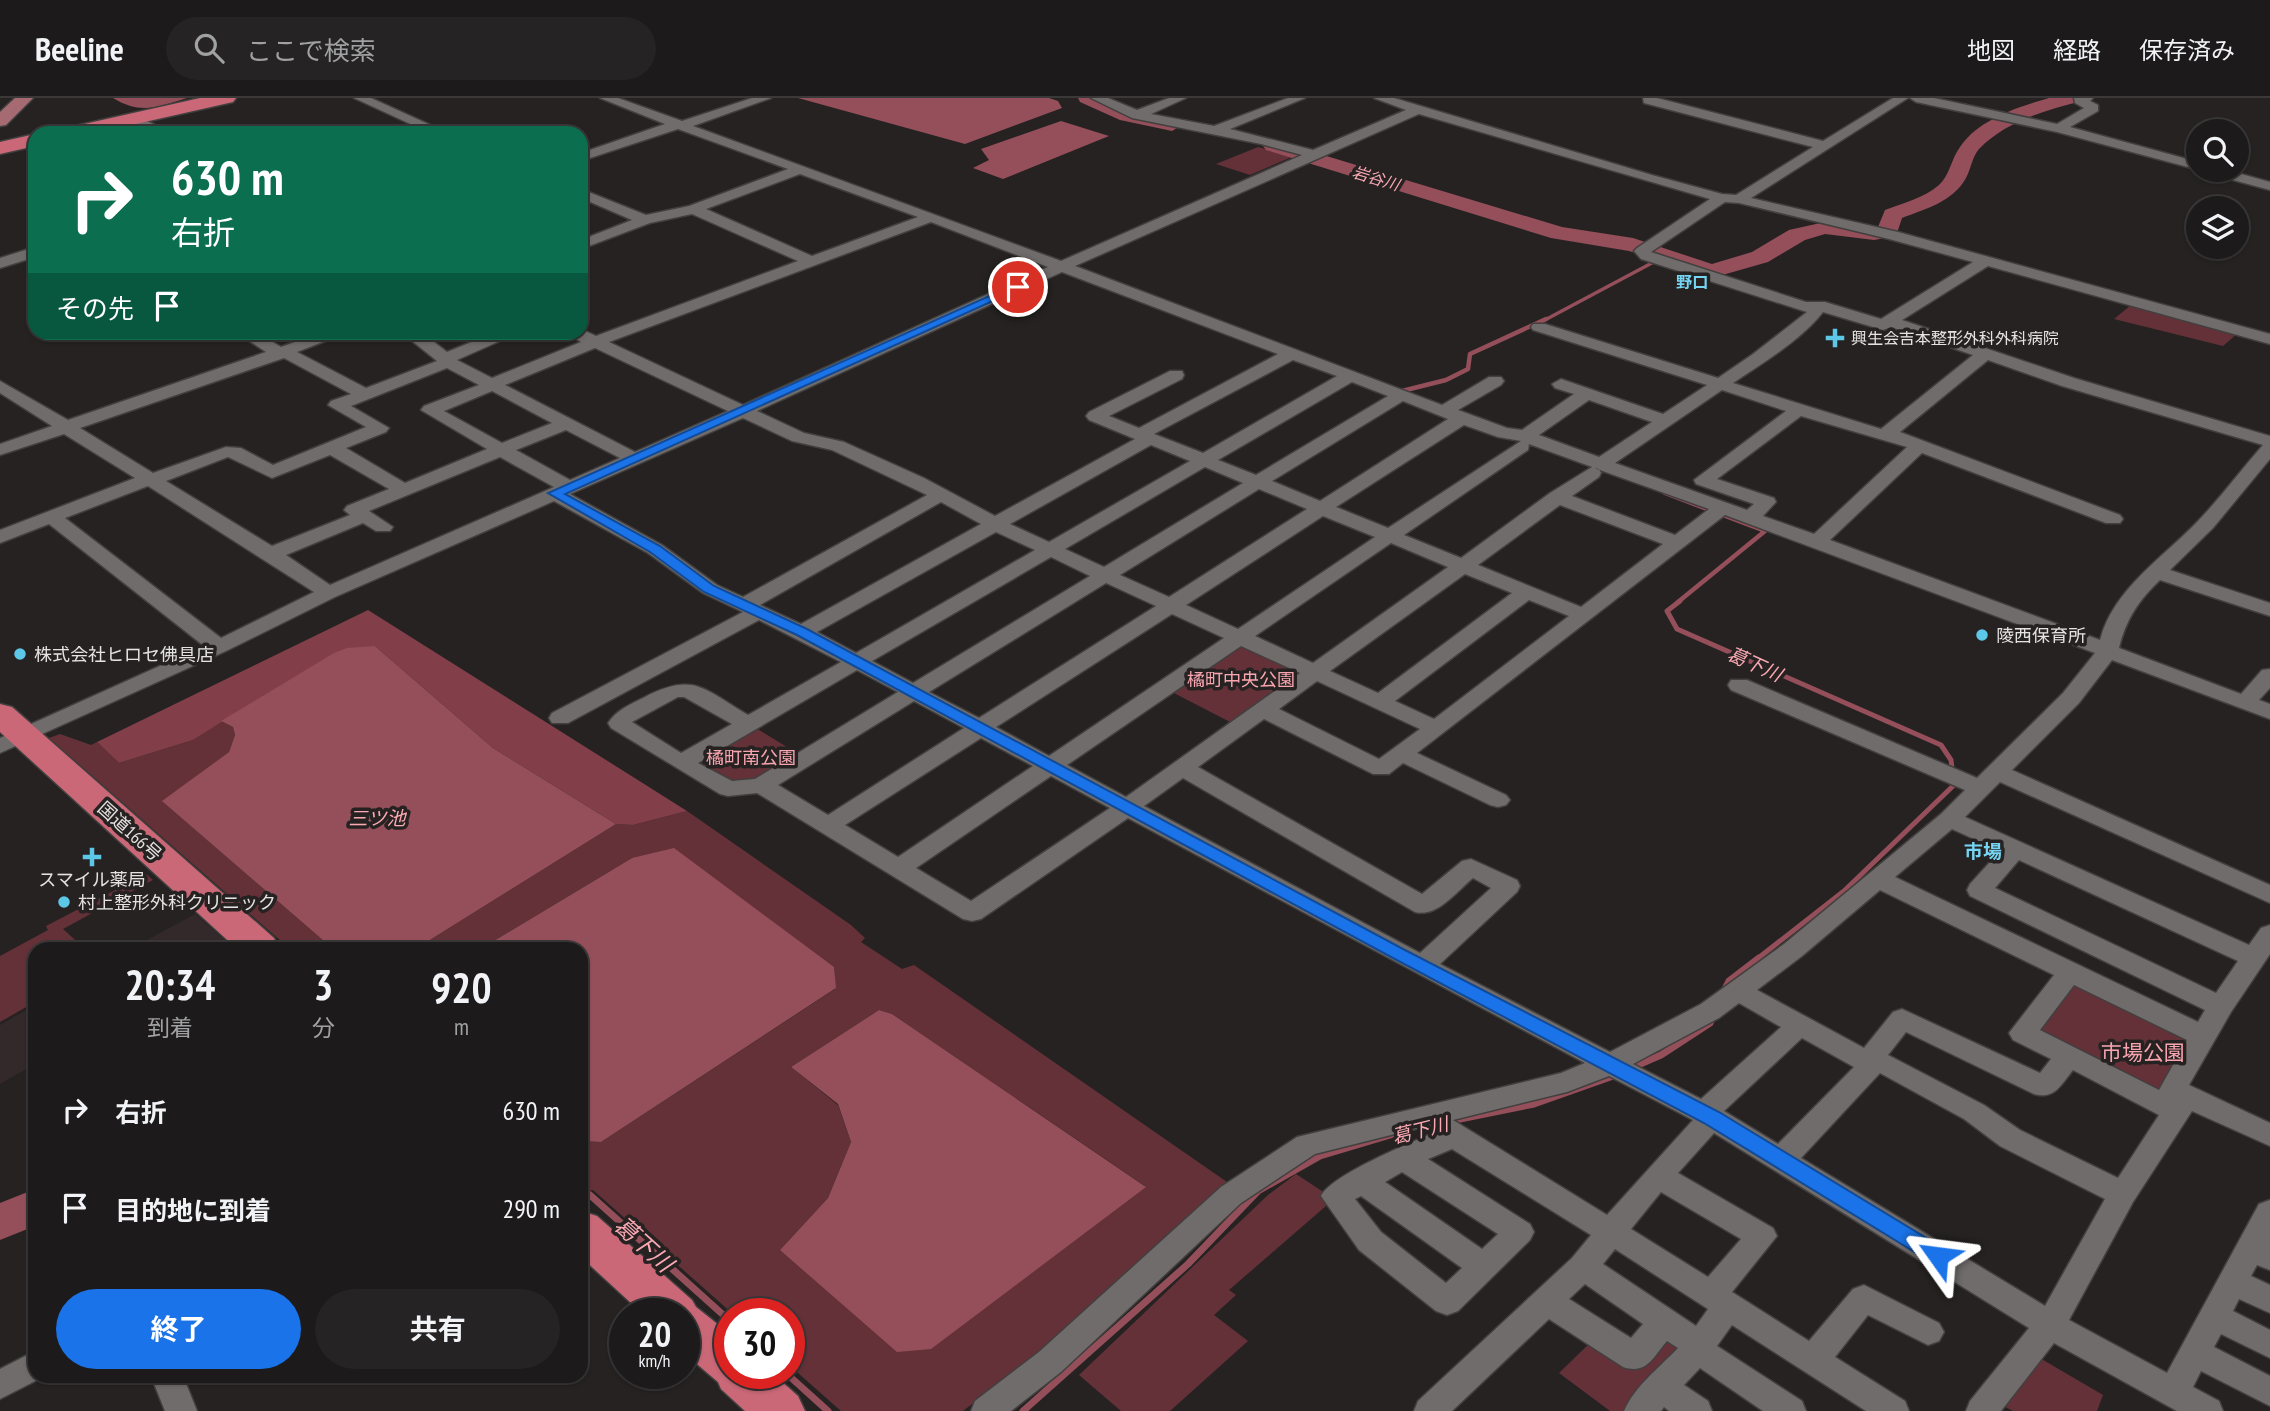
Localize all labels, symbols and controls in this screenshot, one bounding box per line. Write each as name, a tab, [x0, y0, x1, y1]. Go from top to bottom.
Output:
search box	[166, 17, 656, 80]
text: Beeline	[35, 27, 124, 70]
icon: search	[190, 29, 228, 67]
text: ここで検索	[246, 34, 376, 67]
text: 地図	[1967, 35, 2015, 66]
text: 経路	[2053, 35, 2101, 66]
text: 保存済み	[2139, 35, 2235, 66]
map controls	[2186, 119, 2249, 259]
button: search	[2186, 119, 2249, 182]
text: 630 m	[171, 145, 284, 209]
icon: right	[56, 154, 147, 245]
water label: 岩谷川	[1350, 161, 1404, 195]
button: layers	[2186, 196, 2249, 259]
text: 右折	[171, 211, 235, 253]
pin	[988, 257, 1048, 317]
icon: arrive	[999, 268, 1037, 306]
district label: 野口	[1676, 272, 1708, 292]
icon: arrive	[148, 287, 186, 325]
text: その先	[56, 292, 134, 325]
marker: 興生会吉本整形外科外科病院	[1825, 328, 1845, 348]
place label: 興生会吉本整形外科外科病院	[1851, 328, 2059, 348]
place label: 陵西保育所	[1996, 624, 2086, 647]
marker: 陵西保育所	[1974, 627, 1990, 643]
water label: 葛下川	[1724, 641, 1788, 687]
place label: 株式会社ヒロセ佛具店	[34, 643, 214, 666]
marker: 株式会社ヒロセ佛具店	[12, 646, 28, 662]
park label: 橘町中央公園	[1187, 668, 1295, 691]
park label: 橘町南公園	[706, 746, 796, 769]
street label: 国道166号	[93, 796, 167, 866]
water label: 三ツ池	[348, 806, 407, 830]
district label: 市場	[1964, 839, 2002, 863]
marker: スマイル薬局	[84, 849, 100, 865]
place label: スマイル薬局	[38, 868, 146, 891]
place label: 村上整形外科クリニック	[78, 891, 276, 914]
marker: 村上整形外科クリニック	[56, 894, 72, 910]
text: 20:34	[124, 957, 215, 1012]
text: 3	[313, 957, 333, 1012]
text: 920	[431, 960, 492, 1015]
text: m	[454, 1012, 469, 1041]
text: 到着	[147, 1013, 193, 1042]
text: 分	[312, 1013, 335, 1042]
park label: 市場公園	[2101, 1039, 2185, 1066]
icon: right	[56, 1091, 94, 1129]
text: 630 m	[502, 1094, 560, 1127]
text: 右折	[115, 1096, 167, 1129]
water label: 葛下川	[1389, 1111, 1452, 1149]
icon: arrive	[56, 1189, 94, 1227]
text: 290 m	[502, 1192, 560, 1225]
text: 目的地に到着	[115, 1194, 271, 1227]
water label: 葛下川	[609, 1210, 682, 1280]
position arrow	[1901, 1219, 1975, 1293]
button: 終了	[56, 1289, 301, 1369]
button: 共有	[315, 1289, 560, 1369]
speed limit sign: 30	[714, 1298, 805, 1389]
text: 20	[638, 1311, 671, 1357]
text: km/h	[639, 1349, 670, 1372]

